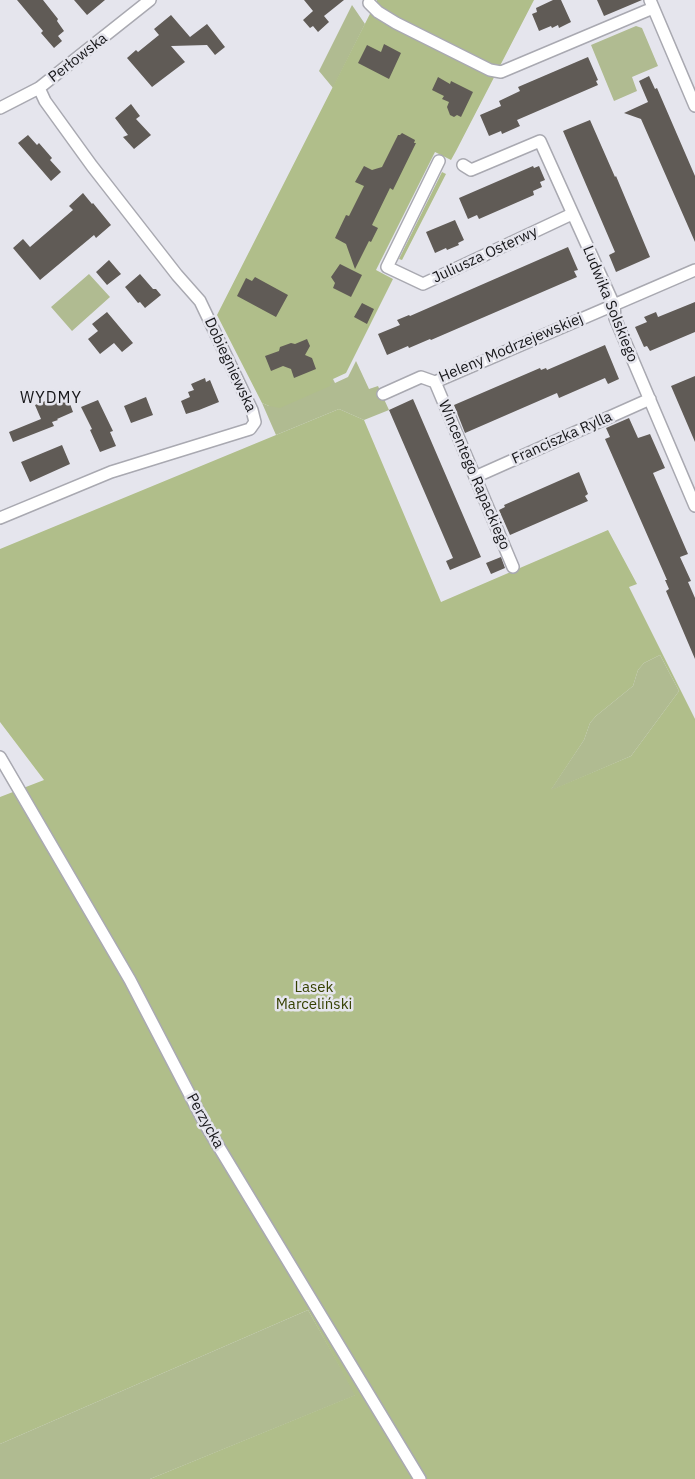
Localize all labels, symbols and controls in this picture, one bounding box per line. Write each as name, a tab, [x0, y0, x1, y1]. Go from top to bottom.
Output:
street label: Perłowska	[45, 29, 111, 87]
street label: Juliusza Osterwy	[430, 223, 540, 287]
street label: Ludwika Solskiego	[578, 243, 642, 365]
street label: Heleny Modrzejewskiej	[436, 309, 586, 387]
street label: Dobiegniewska	[200, 315, 260, 415]
district label: WYDMY	[19, 388, 83, 408]
street label: Wincentego Rapackiego	[434, 397, 514, 553]
street label: Franciszka Rylla	[509, 408, 615, 468]
park label: Lasek Marceliński	[276, 979, 352, 1014]
street label: Perzycka	[183, 1090, 227, 1152]

